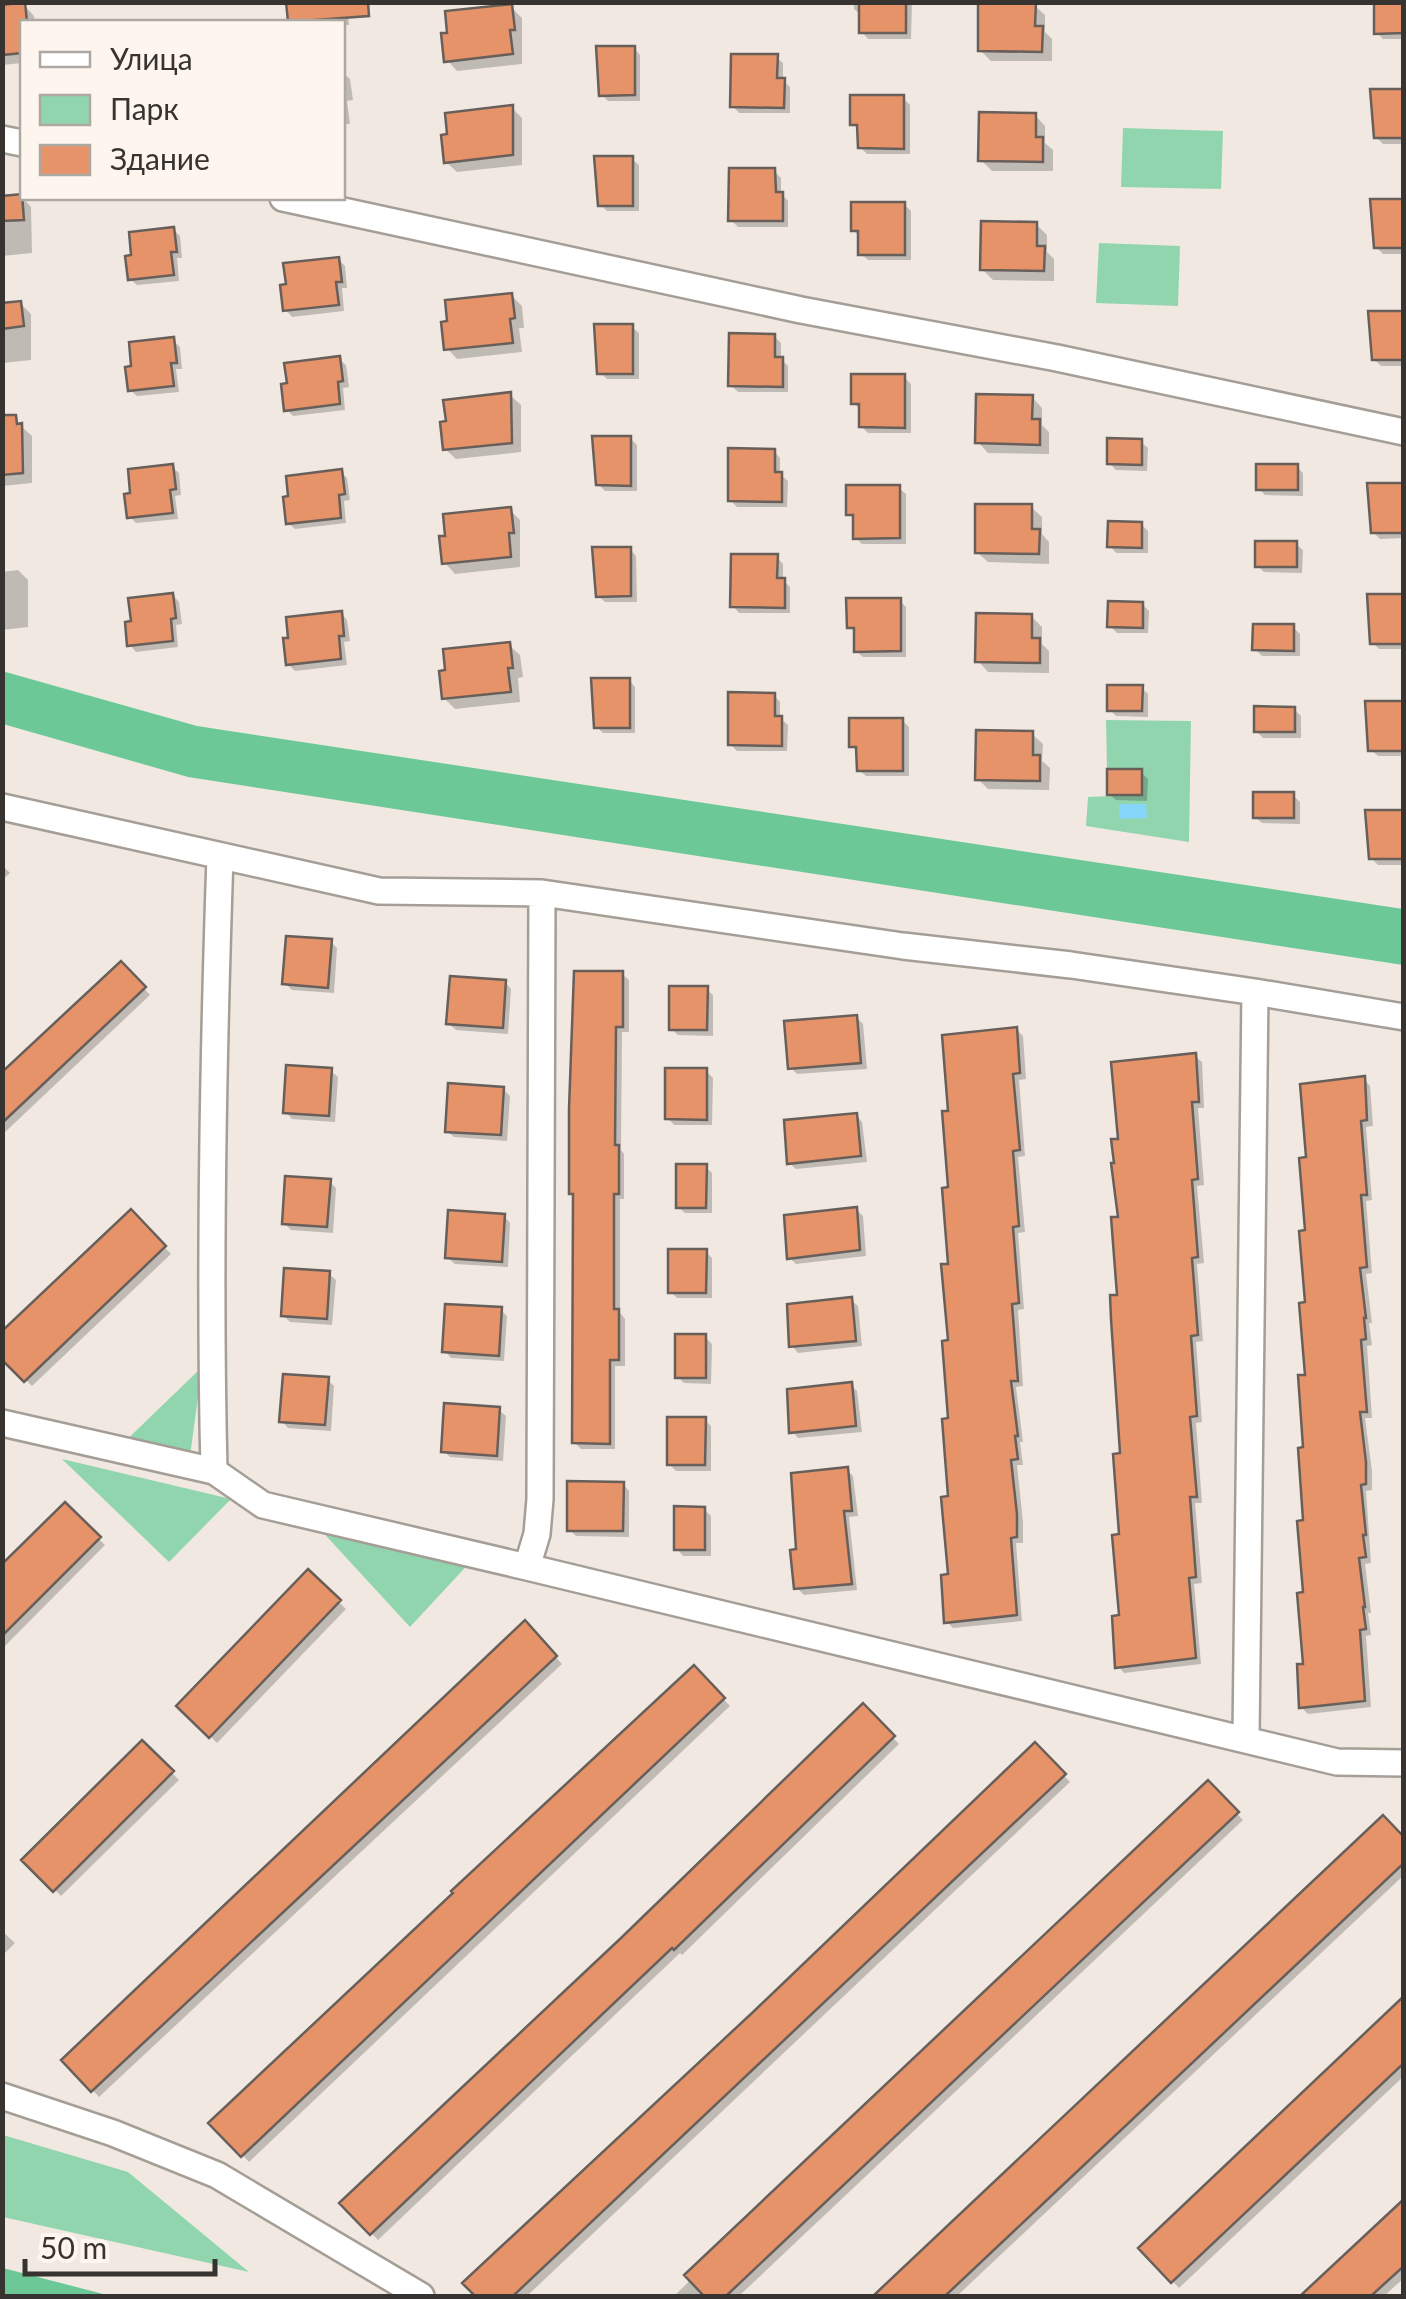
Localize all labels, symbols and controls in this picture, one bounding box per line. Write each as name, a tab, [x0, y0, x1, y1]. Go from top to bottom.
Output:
legend	[20, 20, 345, 200]
text: Улица	[110, 40, 193, 76]
text: Парк	[110, 90, 179, 126]
text: Здание	[110, 140, 210, 176]
scale bar	[25, 2214, 215, 2276]
text: 50 m	[40, 2229, 107, 2265]

